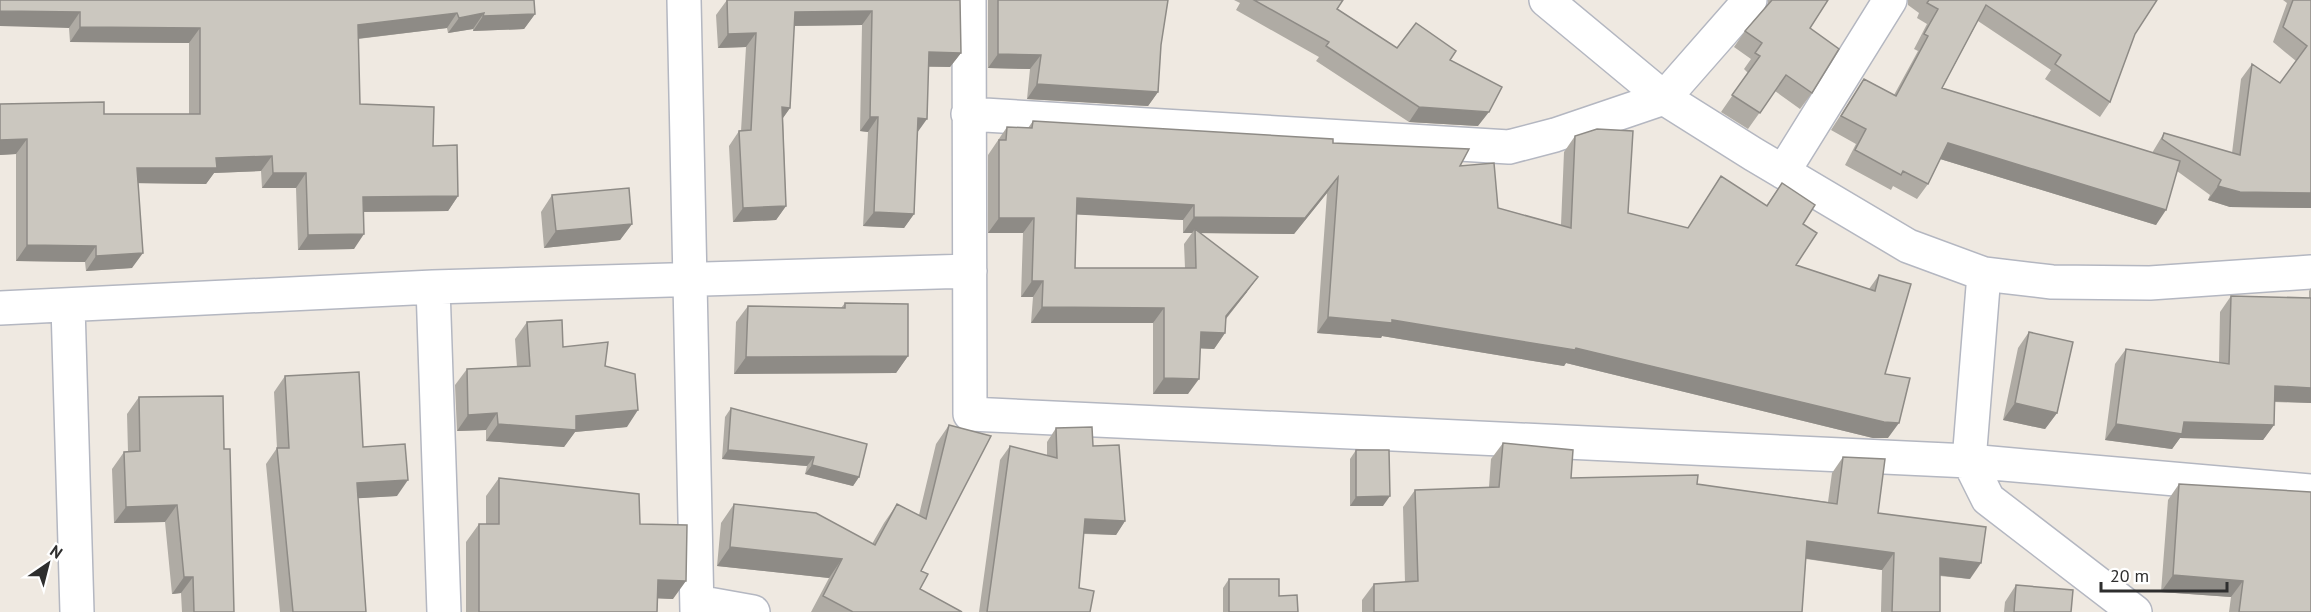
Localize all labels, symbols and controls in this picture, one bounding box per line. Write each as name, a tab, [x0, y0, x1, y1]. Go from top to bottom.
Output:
north arrow	[18, 534, 78, 594]
text: N	[47, 541, 67, 563]
scale bar	[2101, 555, 2227, 593]
text: 20 m	[2110, 564, 2149, 587]

